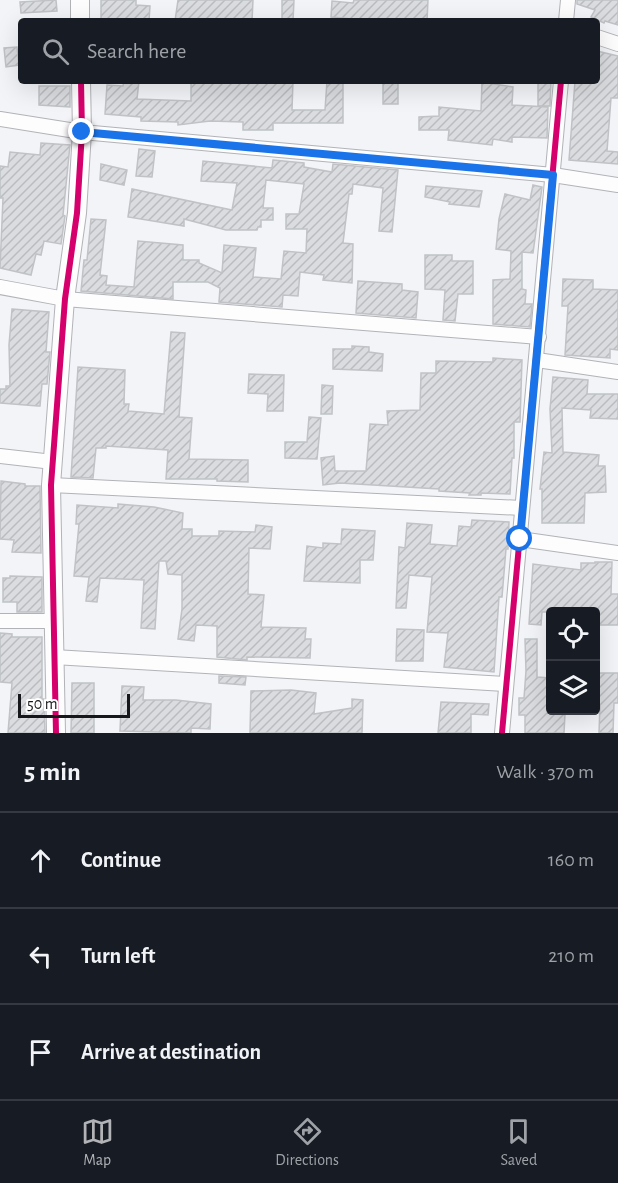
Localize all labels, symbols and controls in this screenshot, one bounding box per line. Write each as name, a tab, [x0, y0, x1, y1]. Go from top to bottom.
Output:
search box	[18, 18, 600, 84]
icon: search	[39, 35, 72, 68]
text: Search here	[87, 40, 186, 62]
route end	[68, 118, 94, 144]
route start	[506, 525, 532, 551]
map controls	[546, 607, 600, 715]
button: locate	[546, 607, 600, 661]
button: layers	[546, 661, 600, 715]
scale bar	[18, 691, 130, 718]
text: 50 m	[27, 696, 58, 712]
text: 5 min	[24, 759, 81, 785]
text: Walk · 370 m	[496, 762, 594, 782]
icon: ahead	[24, 844, 57, 877]
text: Continue	[81, 849, 161, 871]
text: 160 m	[548, 850, 594, 870]
icon: left	[24, 940, 57, 973]
text: Turn left	[81, 945, 155, 967]
text: 210 m	[548, 946, 594, 966]
icon: arrive	[24, 1036, 57, 1069]
text: Arrive at destination	[81, 1041, 261, 1063]
tab: Map	[81, 1115, 114, 1170]
tab: Directions	[275, 1115, 339, 1170]
tab: Saved	[501, 1115, 537, 1170]

